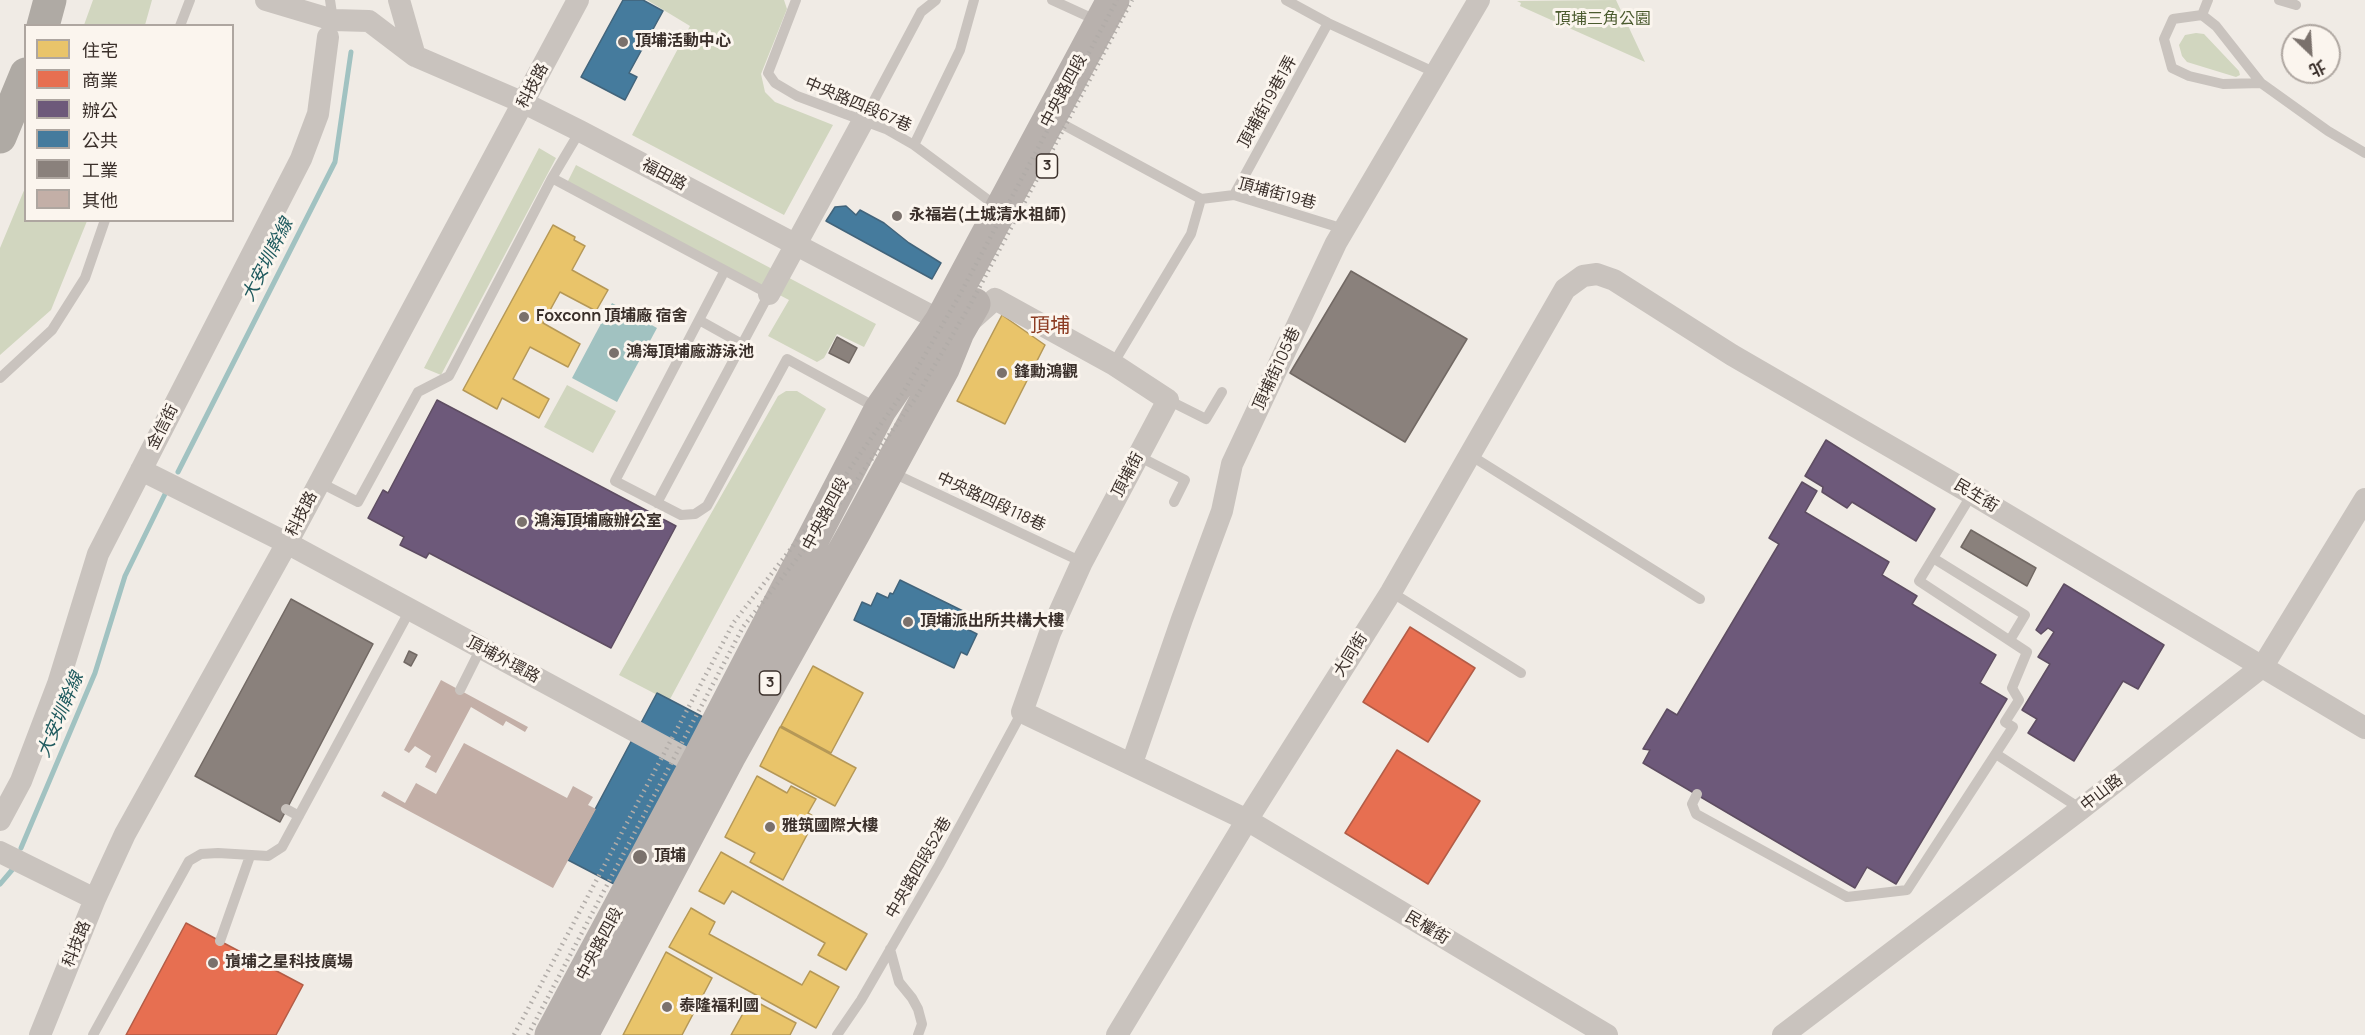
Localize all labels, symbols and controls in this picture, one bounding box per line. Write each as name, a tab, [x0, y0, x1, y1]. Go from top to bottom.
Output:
park label: 頂埔三角公園	[1555, 10, 1651, 30]
legend	[24, 24, 234, 222]
north arrow	[2281, 24, 2341, 84]
place label: 頂埔活動中心	[635, 32, 731, 52]
marker: 頂埔活動中心	[616, 35, 630, 49]
text: 住宅	[82, 38, 118, 62]
street label: 中央路四段	[1037, 51, 1091, 131]
street label: 頂埔街19巷1弄	[1235, 53, 1301, 151]
text: 北	[2306, 55, 2330, 82]
street label: 科技路	[513, 60, 553, 112]
text: 商業	[82, 68, 118, 92]
street label: 中央路四段67巷	[802, 74, 914, 136]
text: 辦公	[82, 98, 118, 122]
text: 公共	[82, 128, 118, 152]
road number: 3	[1036, 154, 1058, 178]
street label: 福田路	[638, 155, 690, 195]
text: 工業	[82, 158, 118, 182]
street label: 頂埔街19巷	[1236, 174, 1318, 214]
text: 其他	[82, 188, 118, 212]
place label: 永福岩(土城清水祖師)	[909, 206, 1067, 226]
marker: 永福岩(土城清水祖師)	[890, 209, 904, 223]
water label: 大安圳幹線	[238, 215, 298, 305]
place label: Foxconn 頂埔廠 宿舍	[536, 307, 688, 327]
marker: Foxconn 頂埔廠 宿舍	[517, 310, 531, 324]
district label: 頂埔	[1030, 314, 1070, 338]
street label: 頂埔街105巷	[1249, 325, 1305, 413]
place label: 鴻海頂埔廠游泳池	[626, 343, 754, 363]
marker: 鴻海頂埔廠游泳池	[607, 346, 621, 360]
place label: 鋒勳鴻觀	[1014, 363, 1078, 383]
marker: 鋒勳鴻觀	[995, 366, 1009, 380]
street label: 金信街	[144, 401, 182, 453]
street label: 頂埔街	[1108, 449, 1148, 501]
street label: 中央路四段118巷	[934, 468, 1048, 536]
street label: 中央路四段	[799, 474, 853, 554]
street label: 民生街	[1950, 475, 2002, 517]
street label: 科技路	[283, 488, 321, 540]
place label: 鴻海頂埔廠辦公室	[534, 512, 662, 532]
marker: 鴻海頂埔廠辦公室	[515, 515, 529, 529]
place label: 頂埔派出所共構大樓	[920, 612, 1064, 632]
marker: 頂埔派出所共構大樓	[901, 615, 915, 629]
street label: 大同街	[1330, 630, 1372, 680]
street label: 頂埔外環路	[463, 633, 543, 687]
water label: 大安圳幹線	[33, 669, 89, 761]
road number: 3	[760, 671, 780, 695]
street label: 中山路	[2077, 771, 2127, 815]
street label: 中央路四段52巷	[882, 814, 956, 922]
place label: 雅筑國際大樓	[782, 817, 878, 837]
marker: 雅筑國際大樓	[763, 820, 777, 834]
place label: 頂埔	[654, 847, 686, 867]
marker: 頂埔	[631, 848, 649, 866]
street label: 中央路四段	[573, 904, 627, 984]
street label: 民權街	[1401, 907, 1453, 949]
street label: 科技路	[59, 918, 95, 970]
place label: 嵿埔之星科技廣場	[225, 953, 353, 973]
marker: 嵿埔之星科技廣場	[206, 956, 220, 970]
place label: 泰隆福利國	[679, 997, 759, 1017]
marker: 泰隆福利國	[660, 1000, 674, 1014]

